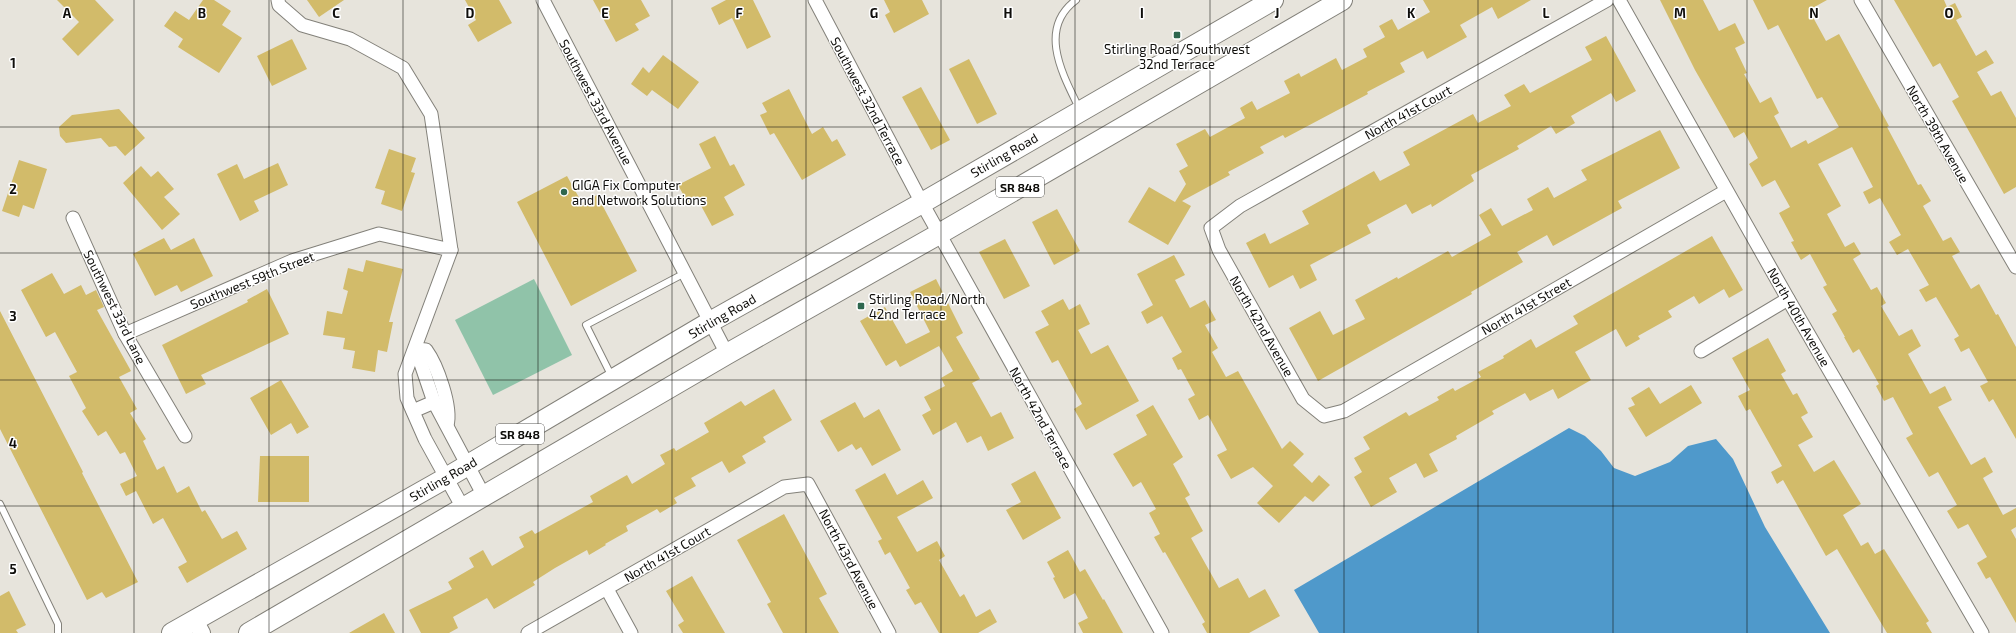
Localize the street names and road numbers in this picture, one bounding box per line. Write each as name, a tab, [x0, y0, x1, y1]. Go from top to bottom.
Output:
street label: Southwest 32nd Terrace	[827, 34, 909, 168]
street label: Southwest 33rd Avenue	[556, 37, 636, 168]
street label: North 41st Court	[1362, 81, 1454, 143]
street label: North 39th Avenue	[1903, 82, 1973, 186]
street label: Stirling Road	[967, 129, 1041, 181]
road number: SR 848	[996, 177, 1044, 197]
street label: Southwest 33rd Lane	[80, 247, 150, 367]
street label: Southwest 59th Street	[188, 248, 317, 312]
street label: North 40th Avenue	[1764, 265, 1834, 369]
street label: North 42nd Avenue	[1227, 273, 1297, 379]
street label: North 41st Street	[1478, 274, 1574, 338]
street label: Stirling Road	[685, 290, 759, 342]
street label: North 42nd Terrace	[1006, 364, 1076, 472]
road number: SR 848	[496, 424, 544, 444]
street label: Stirling Road	[406, 453, 480, 505]
street label: North 43rd Avenue	[816, 506, 882, 612]
street label: North 41st Court	[621, 523, 713, 585]

